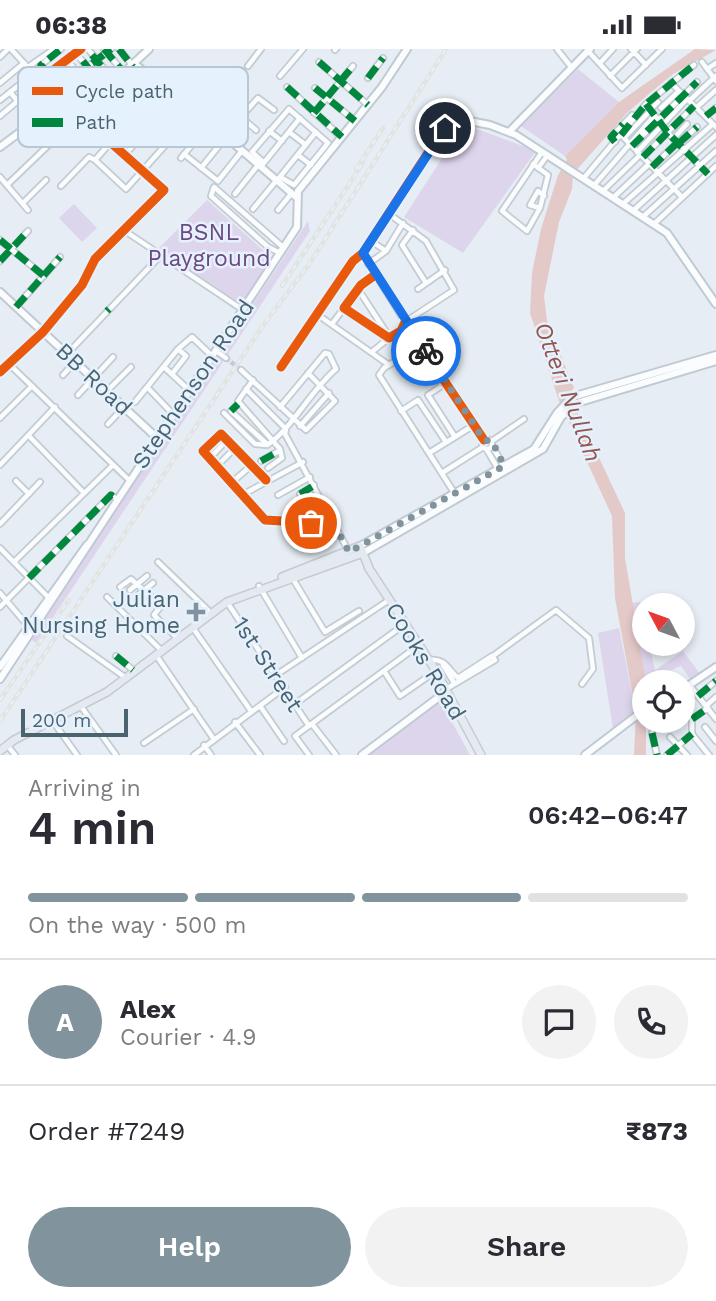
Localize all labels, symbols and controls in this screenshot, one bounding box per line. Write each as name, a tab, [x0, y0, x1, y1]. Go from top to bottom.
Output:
text: 06:38	[35, 10, 107, 40]
legend	[18, 67, 248, 147]
text: Cycle path	[75, 80, 174, 103]
pin	[415, 98, 475, 158]
icon: home	[426, 109, 464, 147]
text: Path	[75, 111, 117, 134]
park label: BSNL Playground	[147, 219, 271, 272]
street label: Stephenson Road	[127, 295, 260, 474]
courier	[391, 316, 461, 386]
water label: Otteri Nullah	[528, 318, 608, 466]
icon: bike	[407, 332, 445, 370]
street label: BB Road	[50, 337, 137, 421]
pin	[281, 493, 341, 553]
icon: bag	[292, 504, 330, 542]
place label: Julian Nursing Home	[22, 586, 180, 639]
north arrow	[632, 593, 695, 656]
map controls	[632, 593, 695, 733]
street label: Cooks Road	[380, 598, 471, 725]
marker: Julian Nursing Home	[186, 602, 206, 622]
street label: 1st Street	[227, 612, 308, 717]
button: locate	[632, 670, 695, 733]
scale bar	[21, 706, 128, 738]
text: 200 m	[32, 709, 91, 732]
text: Arriving in	[28, 775, 141, 802]
text: 06:42–06:47	[528, 800, 688, 830]
text: 4 min	[28, 801, 156, 855]
text: On the way · 500 m	[28, 912, 246, 939]
button: chat	[522, 985, 596, 1059]
button: phone	[614, 985, 688, 1059]
text: Alex	[120, 994, 176, 1024]
text: A	[56, 1007, 74, 1037]
text: Courier · 4.9	[120, 1024, 256, 1051]
text: Order #7249	[28, 1116, 185, 1146]
text: ₹873	[626, 1116, 688, 1146]
button: Help	[28, 1207, 351, 1287]
button: Share	[365, 1207, 688, 1287]

